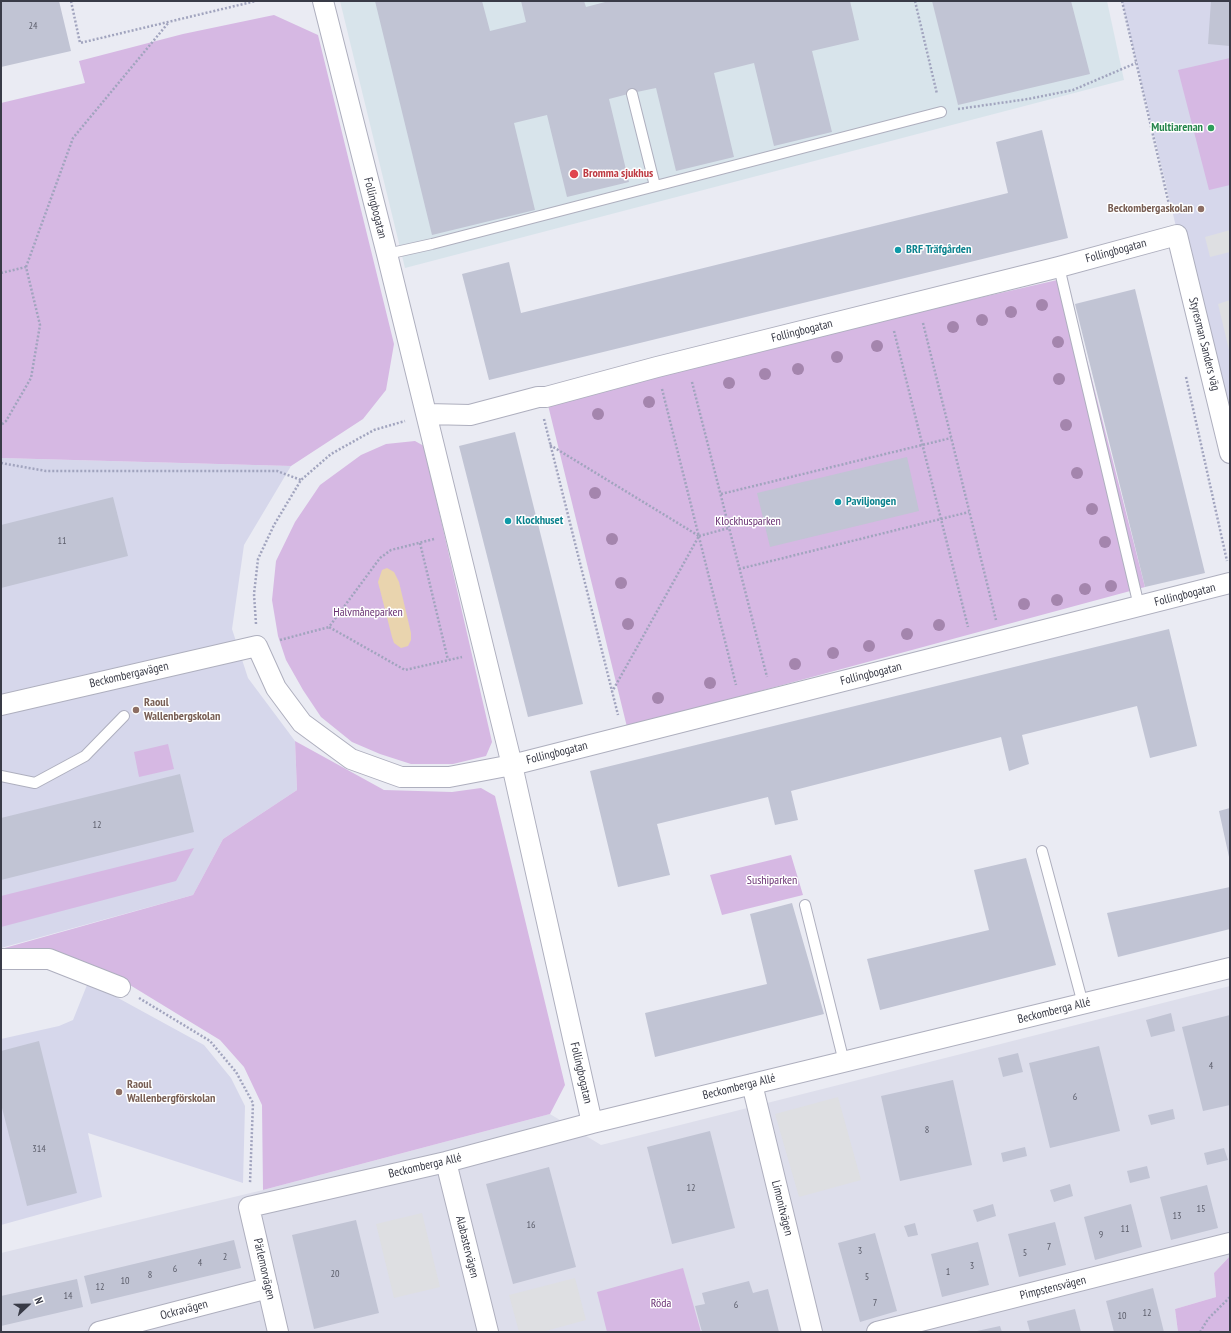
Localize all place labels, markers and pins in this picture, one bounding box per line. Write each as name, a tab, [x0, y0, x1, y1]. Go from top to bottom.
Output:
place label: Multiarenan	[1151, 121, 1203, 135]
marker: Multiarenan	[1206, 123, 1216, 133]
place label: Bromma sjukhus	[583, 167, 653, 181]
marker: Bromma sjukhus	[568, 168, 580, 180]
place label: Beckombergaskolan	[1108, 202, 1193, 216]
marker: Beckombergaskolan	[1196, 204, 1206, 214]
place label: BRF Träfgården	[906, 243, 971, 257]
marker: BRF Träfgården	[893, 245, 903, 255]
place label: Paviljongen	[846, 495, 896, 509]
marker: Paviljongen	[833, 497, 843, 507]
place label: Klockhuset	[516, 514, 563, 528]
marker: Klockhuset	[503, 516, 513, 526]
place label: Raoul Wallenbergskolan	[144, 696, 220, 724]
marker: Raoul Wallenbergskolan	[131, 705, 141, 715]
place label: Raoul Wallenbergförskolan	[127, 1078, 215, 1106]
marker: Raoul Wallenbergförskolan	[114, 1087, 124, 1097]

